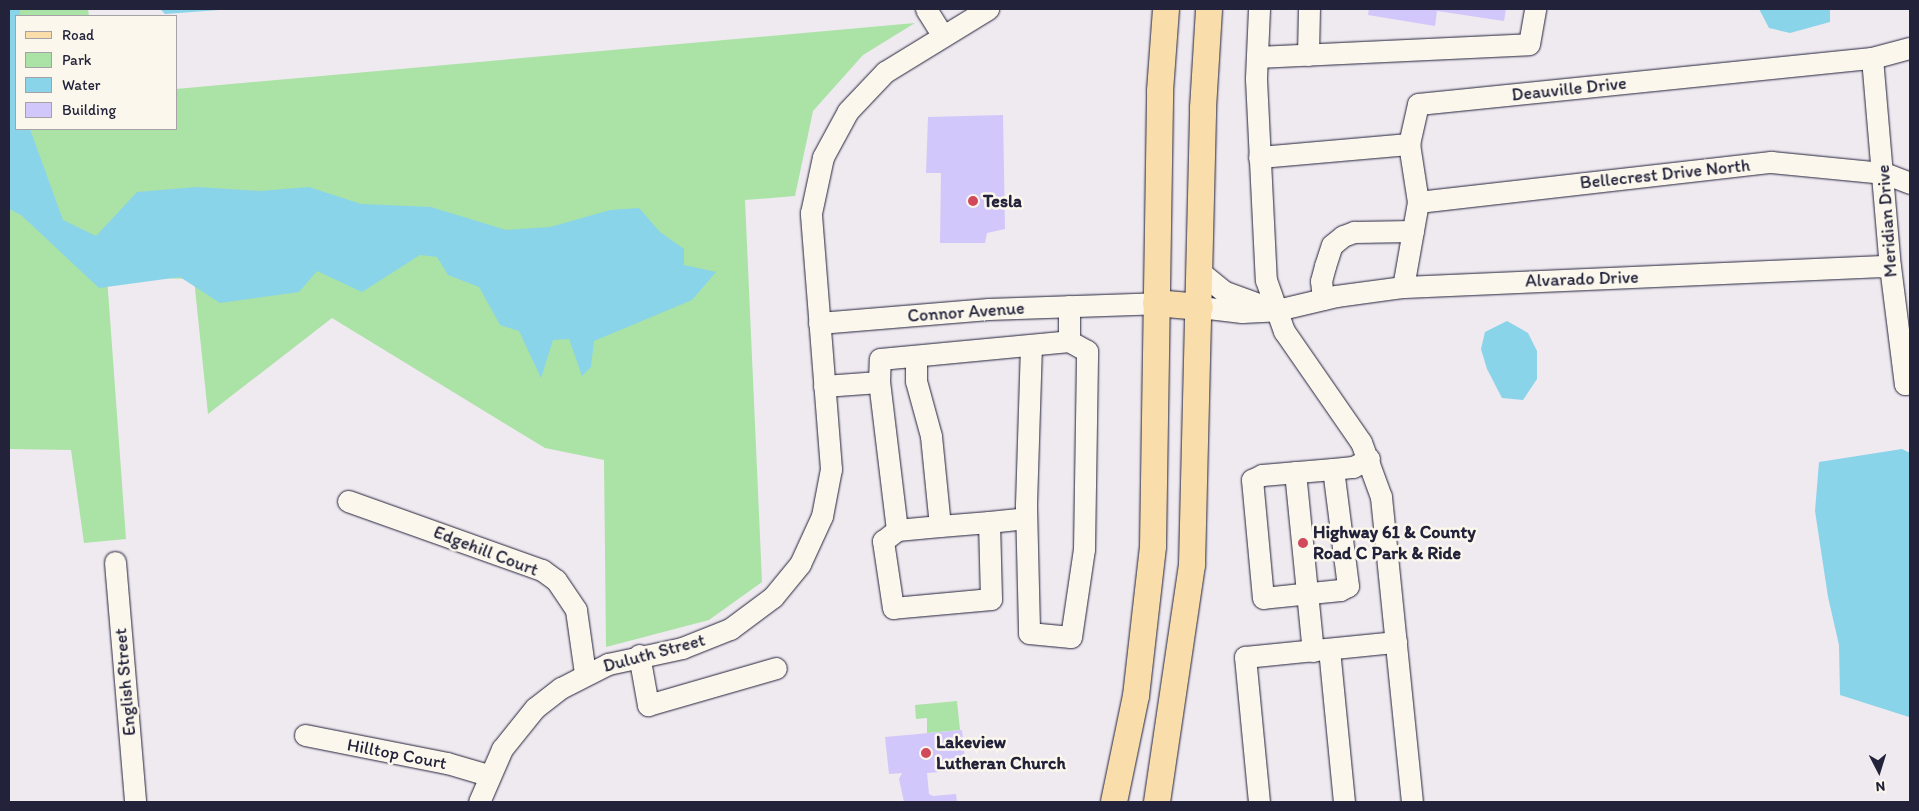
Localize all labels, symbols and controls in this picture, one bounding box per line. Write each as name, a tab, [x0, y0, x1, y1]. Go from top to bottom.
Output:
legend	[15, 15, 178, 130]
text: Road	[62, 26, 94, 44]
text: Park	[62, 51, 92, 69]
street label: Deauville Drive	[1510, 72, 1628, 106]
text: Water	[62, 76, 100, 94]
text: Building	[62, 101, 116, 119]
street label: Bellecrest Drive North	[1579, 154, 1751, 194]
street label: Meridian Drive	[1872, 164, 1902, 278]
place label: Tesla	[983, 190, 1022, 212]
marker: Tesla	[967, 195, 979, 207]
street label: Alvarado Drive	[1525, 266, 1639, 292]
street label: Connor Avenue	[907, 297, 1025, 327]
street label: Edgehill Court	[431, 521, 541, 581]
place label: Highway 61 & County Road C Park & Ride	[1313, 522, 1476, 564]
marker: Highway 61 & County Road C Park & Ride	[1297, 537, 1309, 549]
street label: English Street	[110, 627, 140, 737]
street label: Duluth Street	[601, 629, 707, 677]
place label: Lakeview Lutheran Church	[936, 732, 1066, 774]
street label: Hilltop Court	[345, 734, 449, 774]
north arrow	[1854, 746, 1904, 796]
marker: Lakeview Lutheran Church	[920, 747, 932, 759]
text: N	[1875, 778, 1886, 795]

